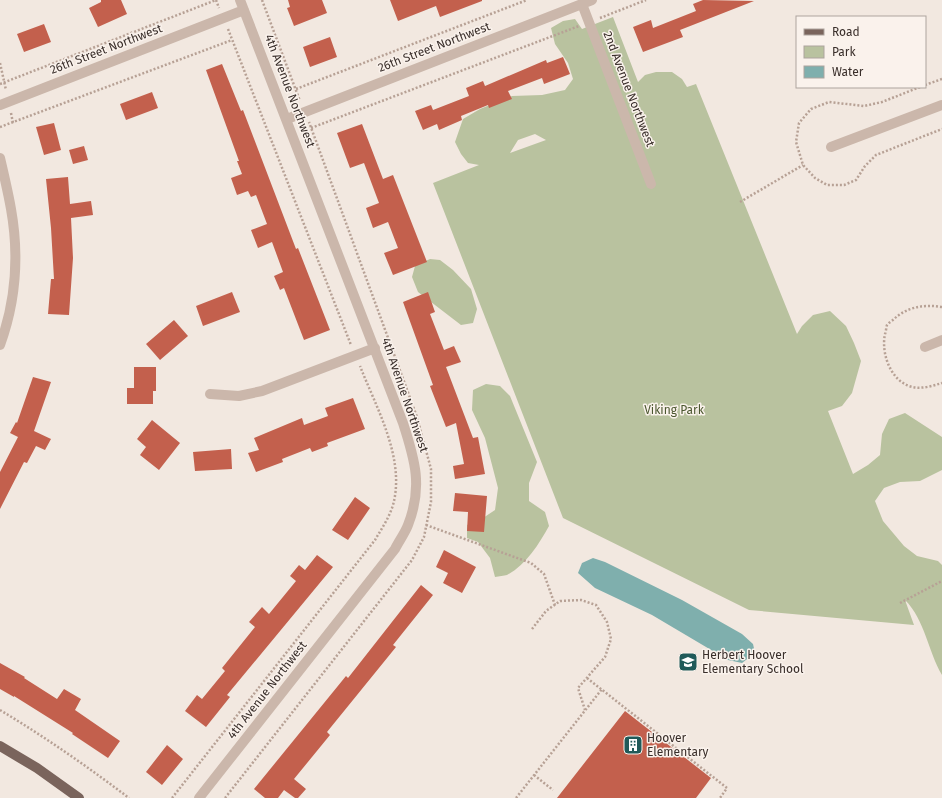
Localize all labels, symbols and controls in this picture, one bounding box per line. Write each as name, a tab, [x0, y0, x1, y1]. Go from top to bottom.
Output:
legend	[796, 16, 926, 88]
street label: 26th Street Northwest	[376, 19, 493, 75]
street label: 26th Street Northwest	[48, 21, 165, 77]
text: Road	[832, 25, 860, 39]
street label: 2nd Avenue Northwest	[600, 29, 658, 149]
street label: 4th Avenue Northwest	[262, 32, 318, 150]
text: Park	[832, 45, 856, 59]
text: Water	[832, 65, 864, 79]
street label: 4th Avenue Northwest	[379, 336, 431, 455]
park label: Viking Park	[644, 403, 705, 417]
street label: 4th Avenue Northwest	[224, 638, 310, 742]
place label: Herbert Hoover Elementary School	[702, 648, 804, 676]
school or university icon: Herbert Hoover Elementary School	[677, 651, 699, 673]
place label: Hoover Elementary	[647, 731, 709, 759]
building icon: Hoover Elementary	[622, 734, 644, 756]

